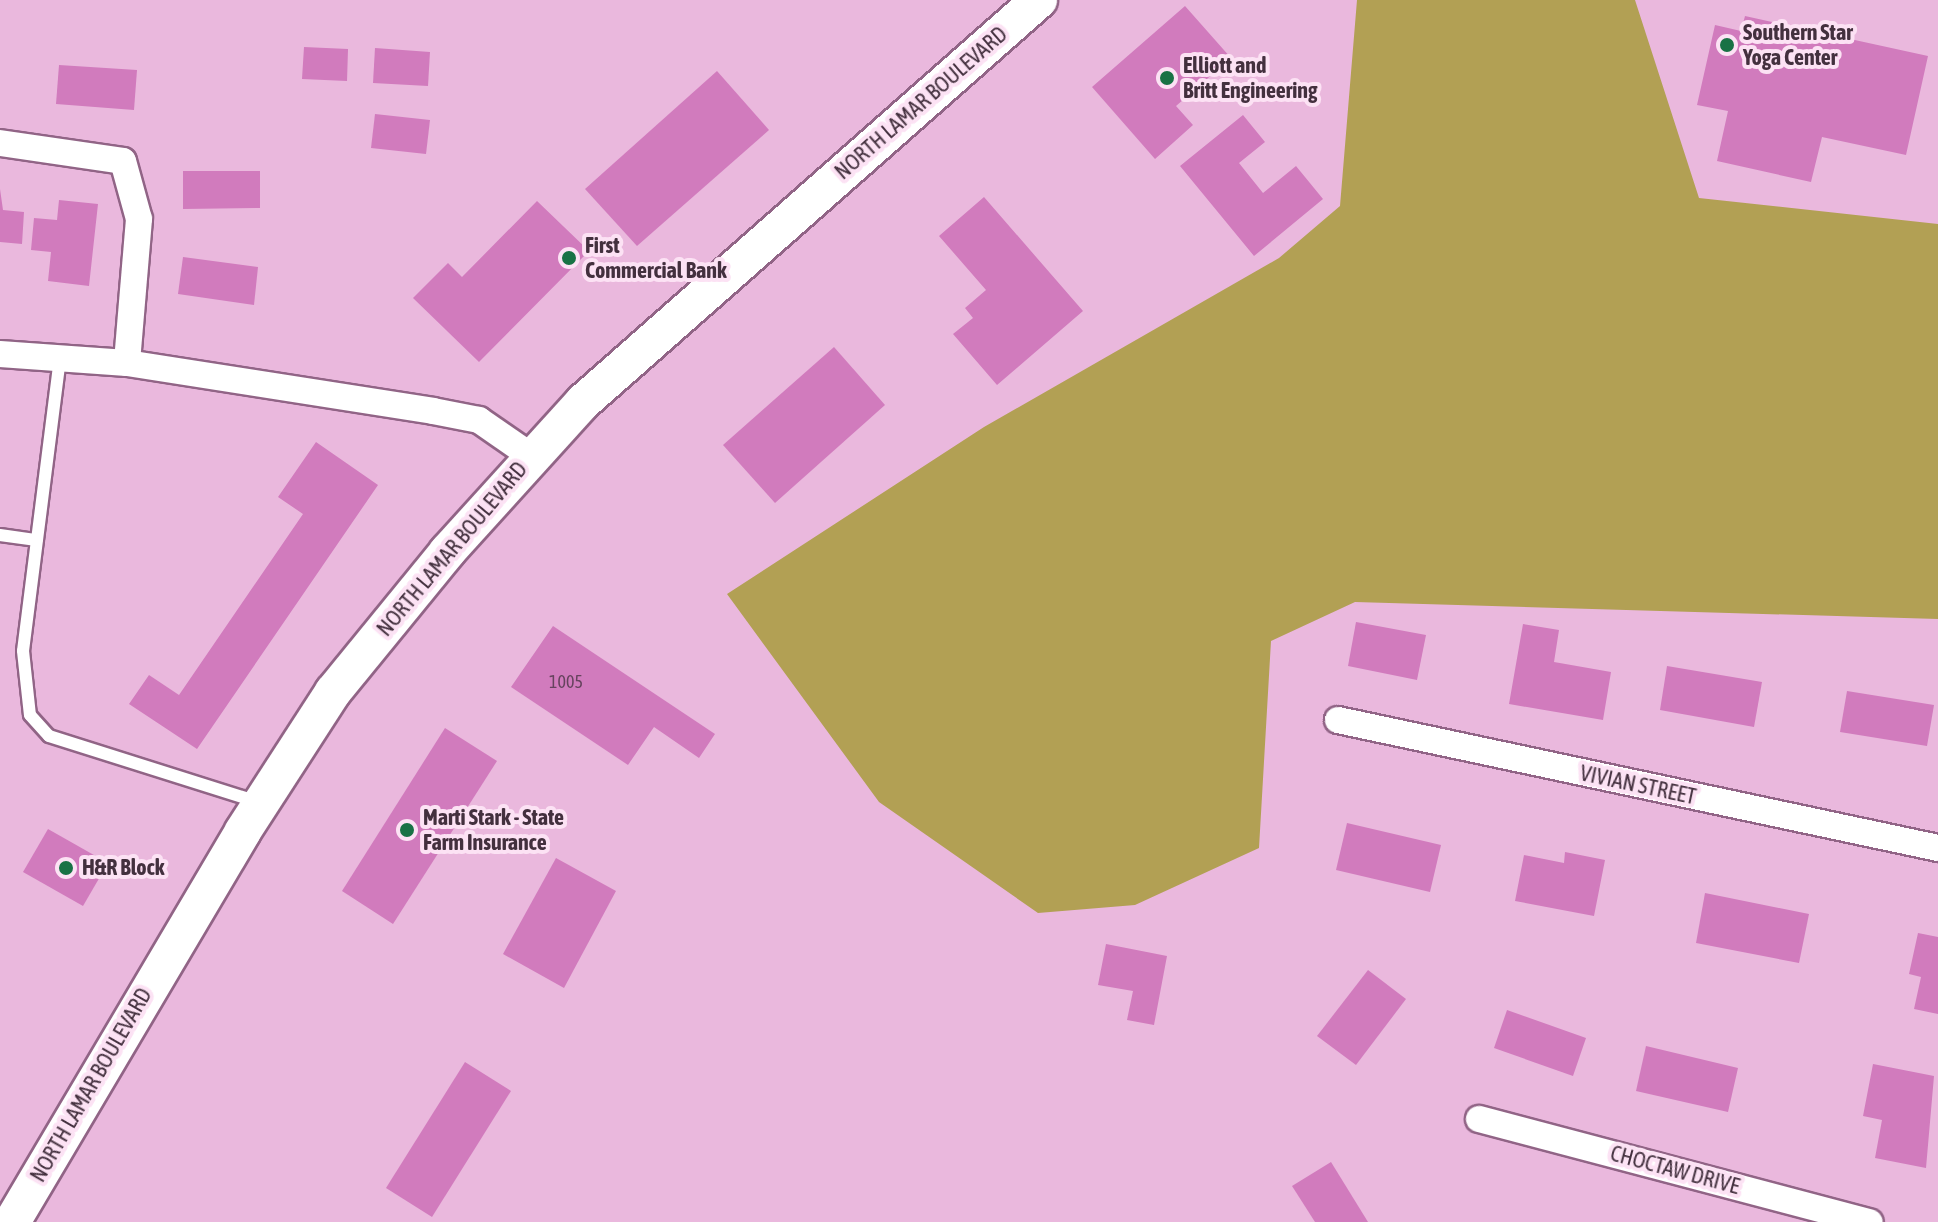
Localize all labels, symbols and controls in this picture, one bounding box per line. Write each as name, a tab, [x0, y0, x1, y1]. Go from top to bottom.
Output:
place label: Southern Star Yoga Center	[1743, 19, 1853, 70]
street label: NORTH LAMAR BOULEVARD	[829, 21, 1013, 185]
marker: Southern Star Yoga Center	[1718, 36, 1736, 54]
place label: Elliott and Britt Engineering	[1183, 52, 1317, 104]
marker: Elliott and Britt Engineering	[1158, 69, 1176, 87]
place label: First Commercial Bank	[585, 232, 727, 284]
marker: First Commercial Bank	[560, 249, 578, 267]
street label: NORTH LAMAR BOULEVARD	[371, 456, 533, 642]
house number: 1005	[549, 671, 583, 693]
street label: VIVIAN STREET	[1578, 760, 1698, 810]
place label: Marti Stark - State Farm Insurance	[423, 804, 564, 856]
marker: Marti Stark - State Farm Insurance	[398, 821, 416, 839]
place label: H&R Block	[82, 855, 164, 881]
marker: H&R Block	[57, 859, 75, 877]
street label: NORTH LAMAR BOULEVARD	[25, 983, 157, 1187]
street label: CHOCTAW DRIVE	[1608, 1140, 1742, 1200]

